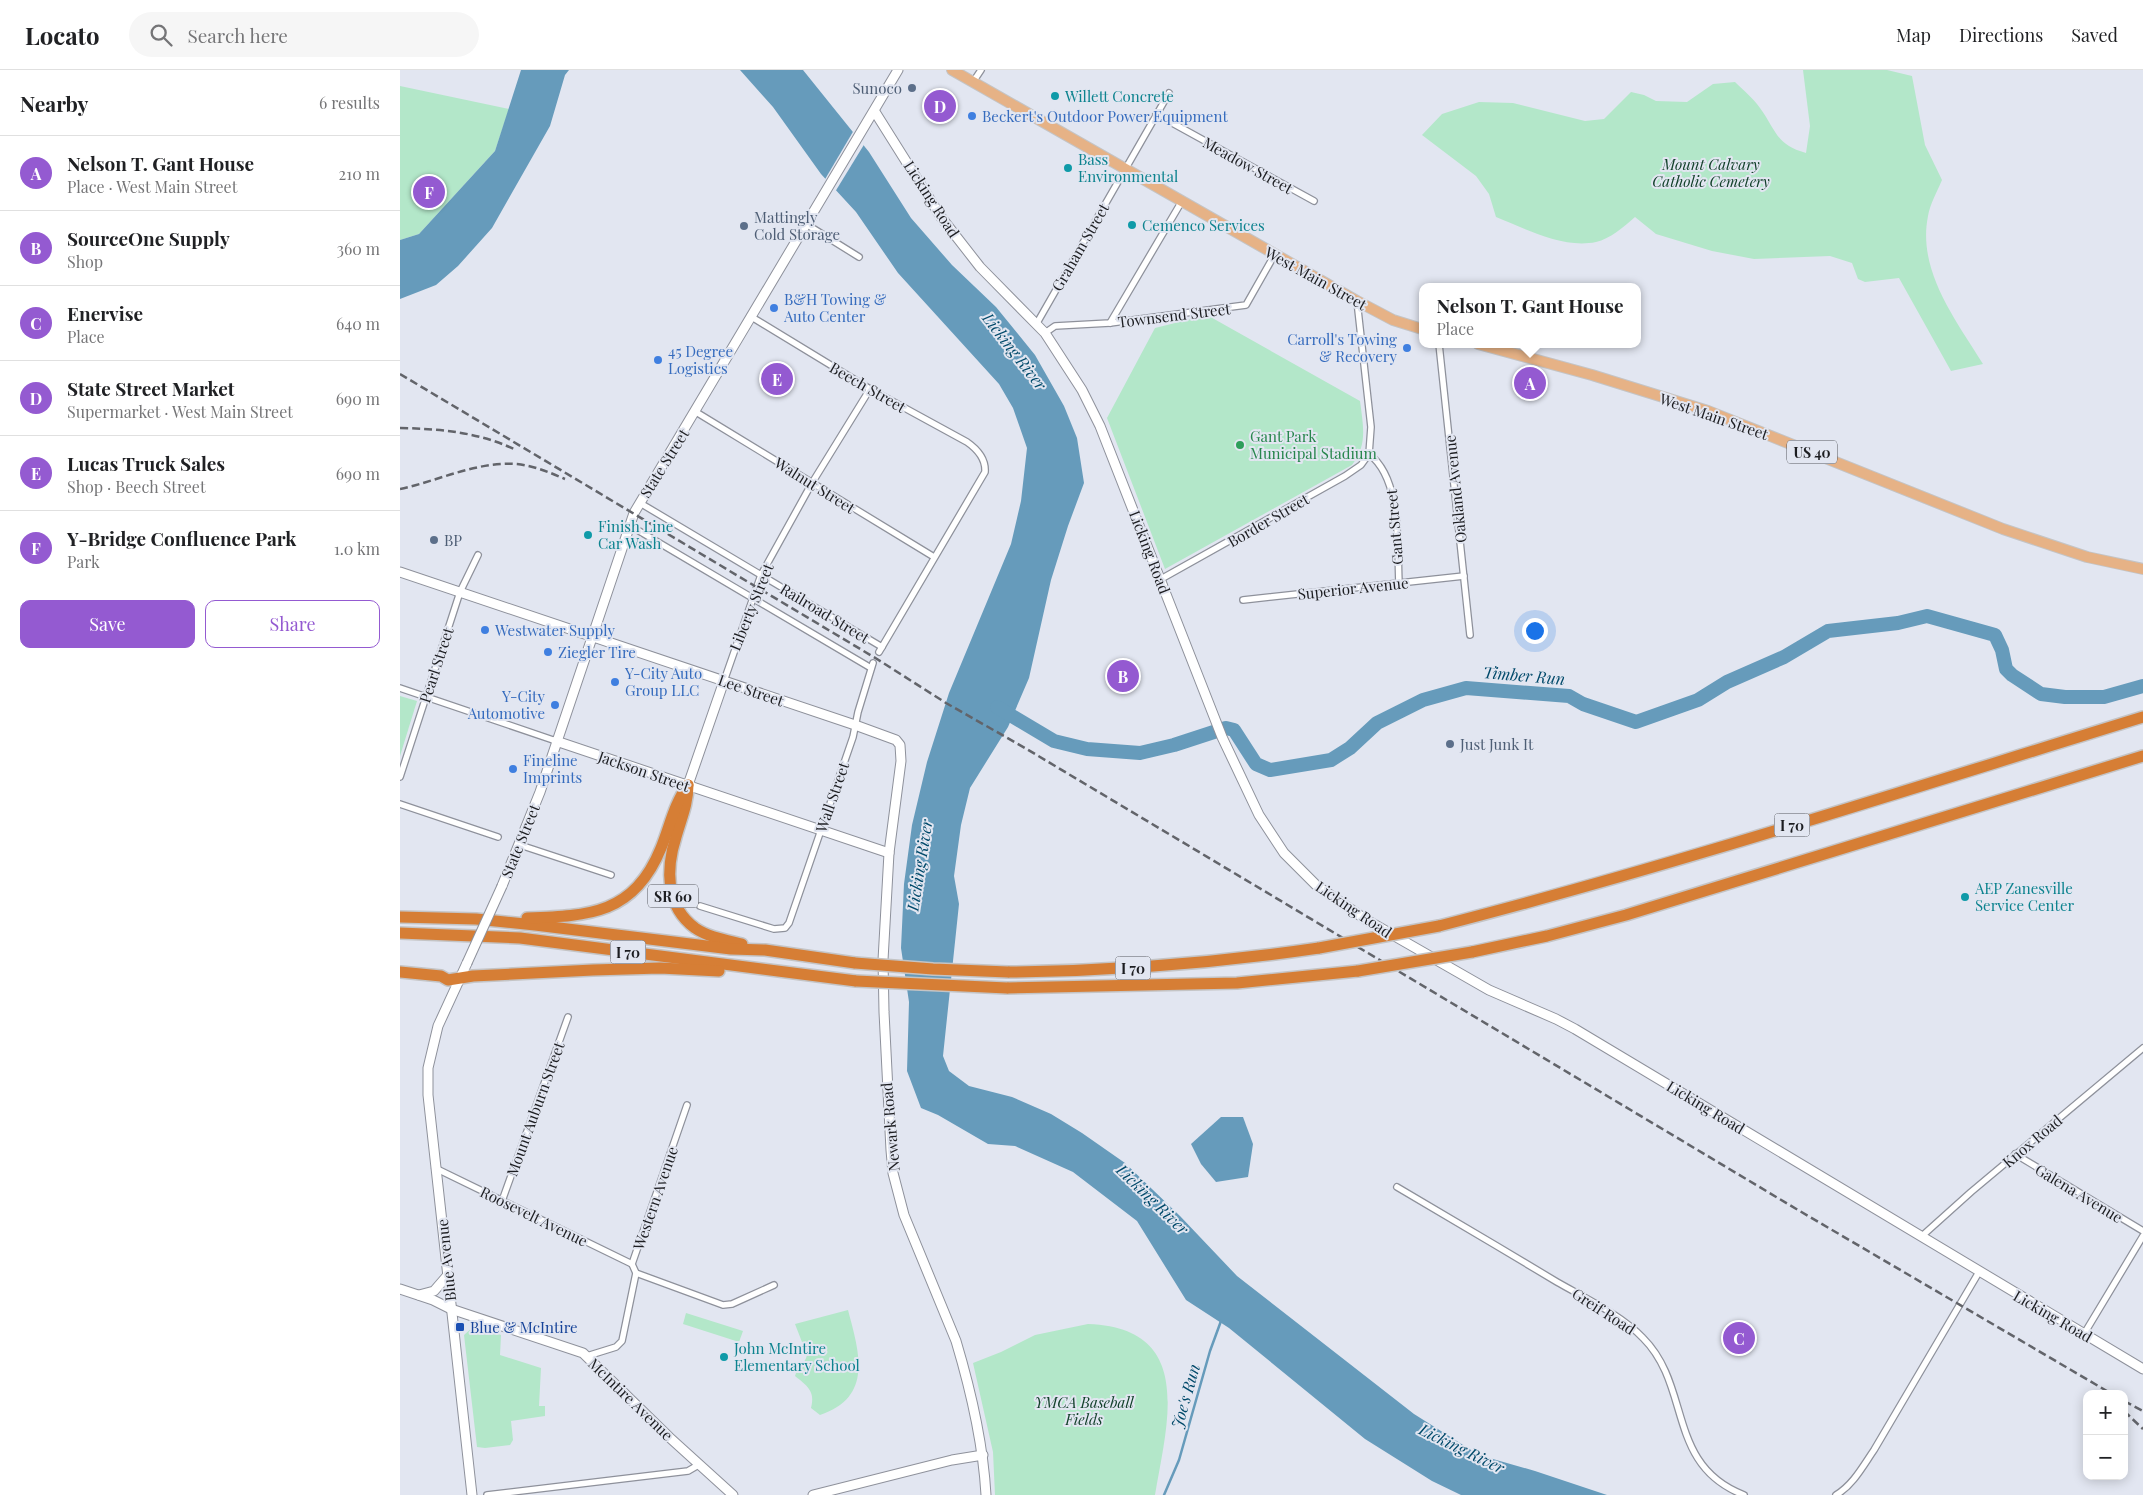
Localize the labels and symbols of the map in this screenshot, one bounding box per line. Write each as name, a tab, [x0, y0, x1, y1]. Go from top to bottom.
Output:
place label: Sunoco	[852, 78, 902, 98]
marker: Sunoco	[906, 82, 918, 94]
place label: Willett Concrete	[1064, 86, 1174, 106]
pin: D	[924, 87, 956, 125]
marker: Willett Concrete	[1049, 90, 1061, 102]
place label: Beckert's Outdoor Power Equipment	[982, 106, 1228, 126]
marker: Beckert's Outdoor Power Equipment	[966, 110, 978, 122]
street label: Meadow Street	[1199, 132, 1297, 198]
place label: Bass Environmental	[1078, 149, 1178, 186]
park label: Mount Calvary Catholic Cemetery	[1652, 154, 1770, 191]
street label: Licking Road	[900, 157, 964, 241]
marker: Bass Environmental	[1062, 162, 1074, 174]
pin: F	[413, 173, 445, 211]
street label: Graham Street	[1047, 199, 1114, 295]
place label: Mattingly Cold Storage	[754, 207, 840, 244]
place label: Cemenco Services	[1142, 215, 1265, 235]
marker: Cemenco Services	[1126, 219, 1138, 231]
marker: Mattingly Cold Storage	[738, 220, 750, 232]
street label: West Main Street	[1261, 241, 1371, 315]
place label: B&H Towing & Auto Center	[783, 289, 887, 326]
street label: Townsend Street	[1117, 298, 1232, 332]
marker: B&H Towing & Auto Center	[768, 302, 780, 314]
water label: Licking River	[978, 307, 1052, 395]
place label: Carroll's Towing & Recovery	[1287, 329, 1397, 366]
place label: 45 Degree Logistics	[668, 341, 733, 378]
marker: Carroll's Towing & Recovery	[1401, 342, 1413, 354]
marker: 45 Degree Logistics	[652, 354, 664, 366]
street label: Beech Street	[826, 357, 910, 417]
pin: E	[761, 360, 793, 398]
pin: A	[1514, 364, 1546, 402]
street label: West Main Street	[1656, 388, 1772, 444]
street label: State Street	[635, 424, 693, 501]
place label: Gant Park Municipal Stadium	[1250, 426, 1378, 463]
street label: Oakland Avenue	[1439, 434, 1471, 544]
marker: Gant Park Municipal Stadium	[1234, 439, 1246, 451]
road number: US 40	[1787, 441, 1837, 464]
street label: Walnut Street	[770, 452, 860, 518]
street label: Border Street	[1224, 488, 1313, 551]
street label: Gant Street	[1381, 488, 1407, 566]
street label: Licking Road	[1125, 507, 1175, 597]
place label: Finish Line Car Wash	[598, 516, 673, 553]
marker: Finish Line Car Wash	[582, 529, 594, 541]
place label: BP	[444, 530, 462, 550]
marker: BP	[428, 534, 440, 546]
street label: Liberty Street	[724, 560, 778, 654]
street label: Superior Avenue	[1297, 572, 1409, 604]
street label: Railroad Street	[777, 579, 874, 648]
your location	[1522, 618, 1548, 644]
place label: Westwater Supply	[494, 620, 616, 640]
street label: Pearl Street	[414, 624, 458, 705]
marker: Westwater Supply	[479, 624, 491, 636]
place label: Ziegler Tire	[558, 642, 636, 662]
marker: Ziegler Tire	[542, 646, 554, 658]
pin: B	[1107, 657, 1139, 695]
water label: Timber Run	[1482, 661, 1566, 689]
place label: Y-City Auto Group LLC	[624, 663, 702, 700]
street label: Lee Street	[716, 669, 787, 711]
marker: Y-City Auto Group LLC	[609, 676, 621, 688]
place label: Y-City Automotive	[467, 686, 545, 723]
marker: Y-City Automotive	[549, 699, 561, 711]
place label: Just Junk It	[1459, 734, 1534, 754]
marker: Just Junk It	[1444, 738, 1456, 750]
street label: Jackson Street	[595, 746, 693, 796]
place label: Fineline Imprints	[523, 750, 582, 787]
street label: Wall Street	[810, 759, 854, 836]
marker: Fineline Imprints	[507, 763, 519, 775]
street label: State Street	[496, 801, 544, 881]
road number: I 70	[1774, 814, 1810, 836]
water label: Licking River	[901, 817, 937, 913]
street label: Licking Road	[1312, 876, 1396, 942]
place label: AEP Zanesville Service Center	[1974, 878, 2074, 915]
road number: SR 60	[648, 884, 698, 908]
marker: AEP Zanesville Service Center	[1959, 891, 1971, 903]
road number: I 70	[610, 940, 646, 964]
road number: I 70	[1116, 956, 1150, 980]
street label: Mount Auburn Street	[501, 1038, 569, 1179]
street label: Licking Road	[1663, 1076, 1749, 1138]
street label: Newark Road	[876, 1081, 904, 1172]
street label: Knox Road	[1998, 1110, 2066, 1172]
street label: Western Avenue	[628, 1144, 682, 1253]
water label: Licking River	[1112, 1159, 1194, 1239]
street label: Galena Avenue	[2032, 1159, 2126, 1227]
street label: Roosevelt Avenue	[477, 1181, 591, 1251]
street label: Blue Avenue	[432, 1218, 460, 1302]
street label: Greif Road	[1568, 1283, 1640, 1339]
street label: Licking Road	[2010, 1285, 2096, 1347]
place label: Blue & McIntire	[470, 1317, 578, 1337]
pin: C	[1723, 1319, 1755, 1357]
marker: Blue & McIntire	[454, 1321, 466, 1333]
place label: John McIntire Elementary School	[733, 1338, 860, 1375]
marker: John McIntire Elementary School	[718, 1351, 730, 1363]
street label: McIntire Avenue	[584, 1353, 678, 1445]
water label: Joe's Run	[1166, 1361, 1204, 1431]
park label: YMCA Baseball Fields	[1034, 1392, 1135, 1429]
water label: Licking River	[1415, 1418, 1509, 1478]

